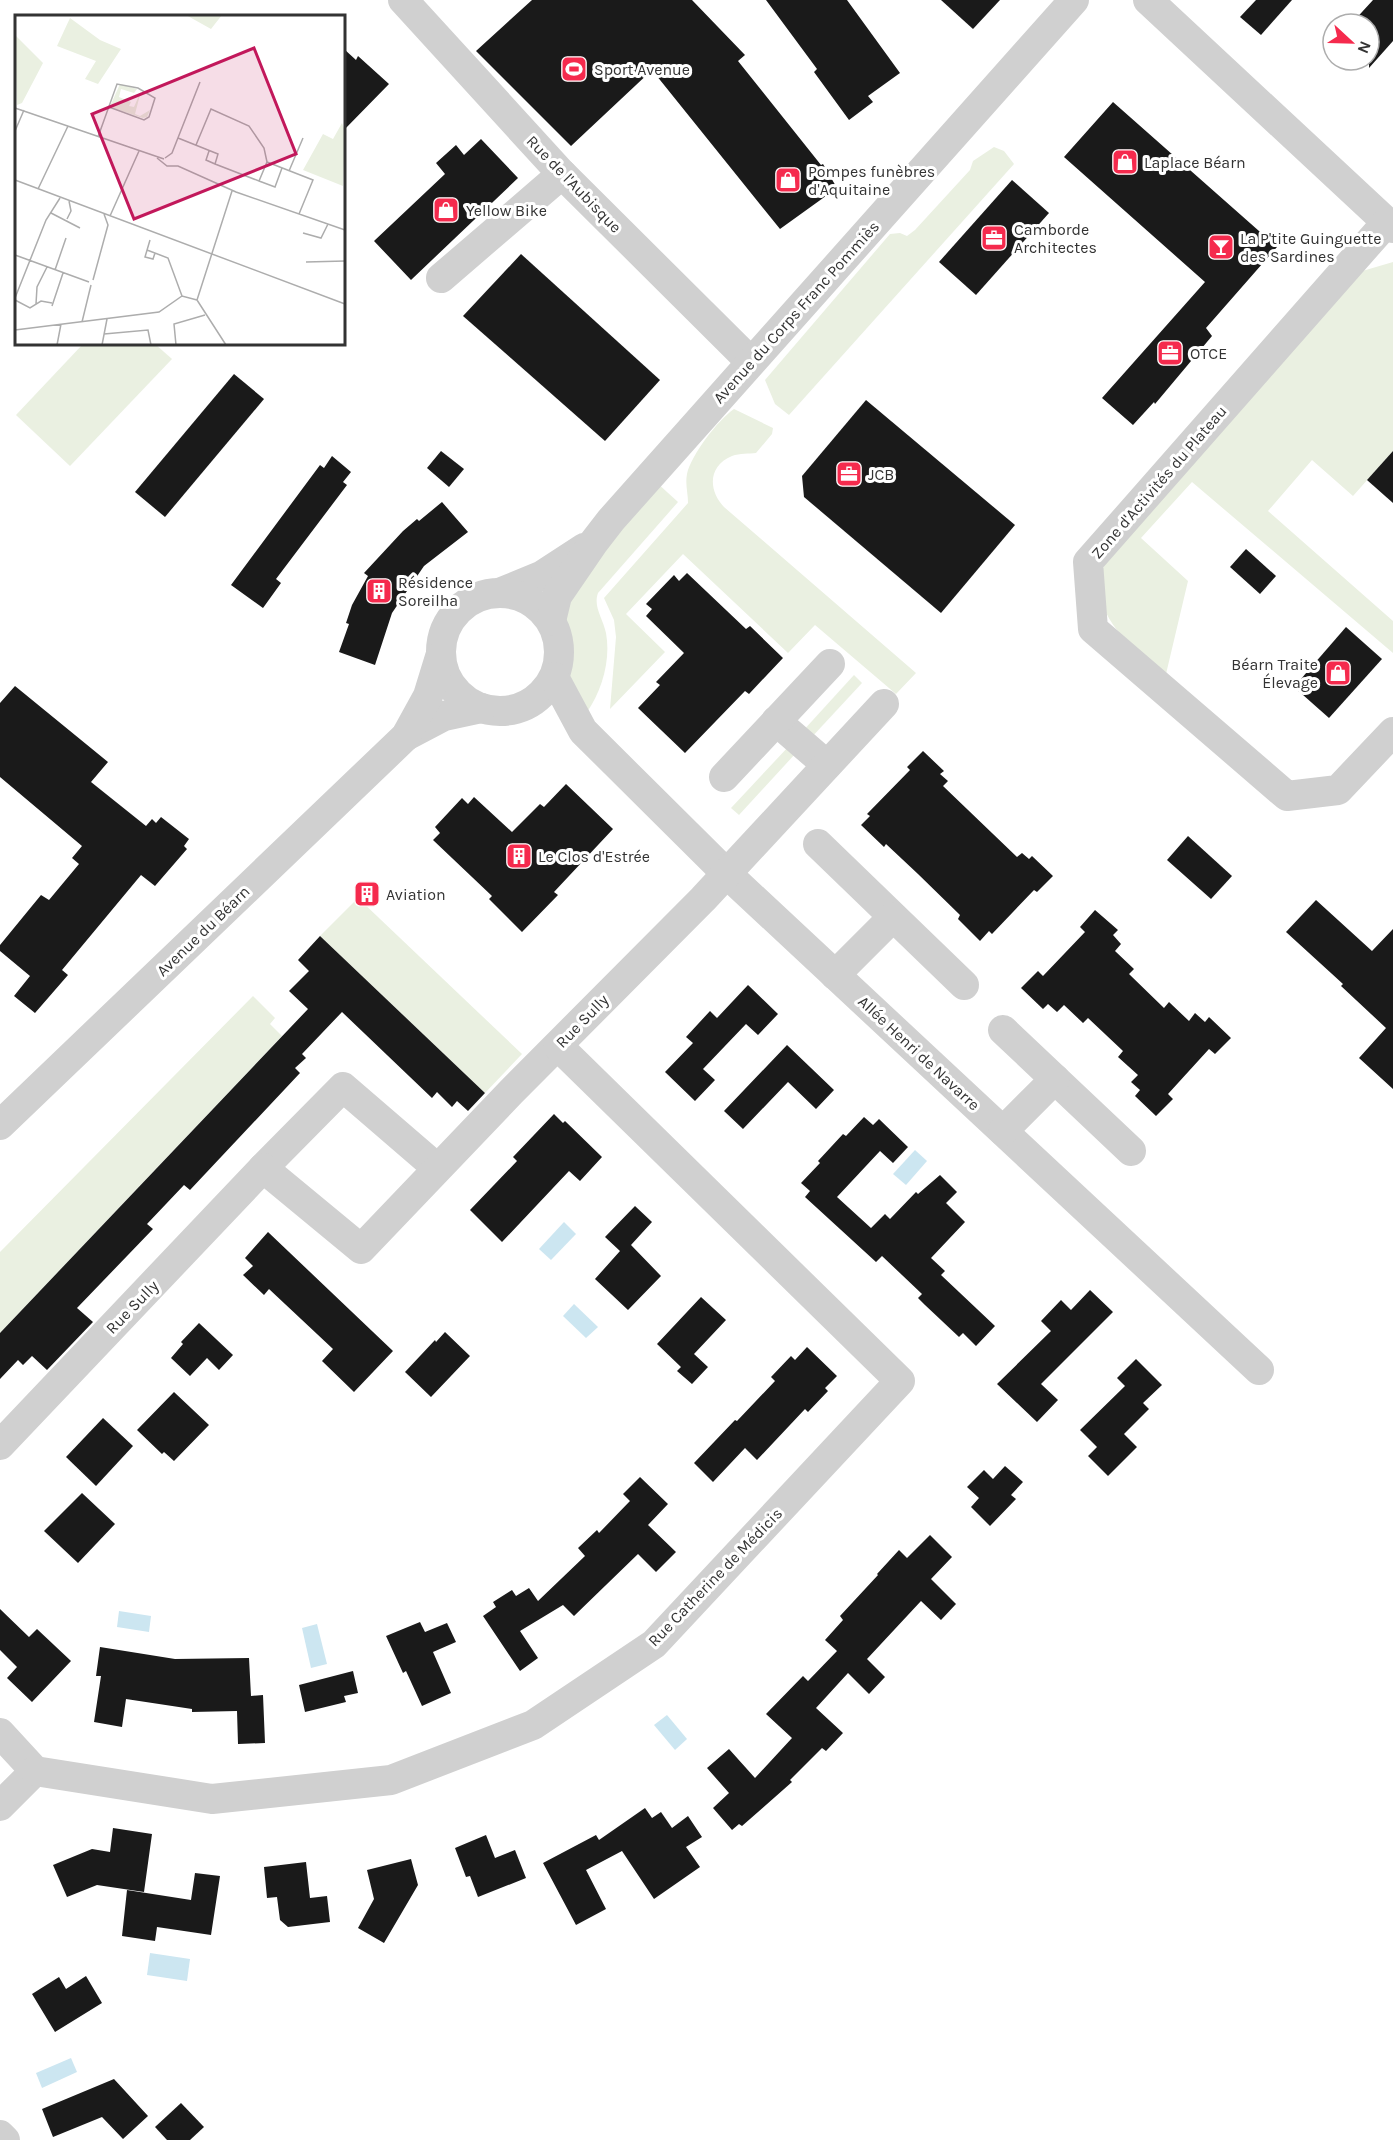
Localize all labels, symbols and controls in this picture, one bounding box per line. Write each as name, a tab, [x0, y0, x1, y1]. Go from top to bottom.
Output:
north arrow	[1321, 12, 1381, 72]
inset map	[15, 15, 345, 345]
text: N	[1353, 39, 1375, 56]
sports icon: Sport Avenue	[559, 54, 589, 84]
place label: Sport Avenue	[594, 60, 690, 79]
street label: Rue de l'Aubisque	[523, 131, 625, 237]
shop icon: Laplace Béarn	[1110, 147, 1140, 177]
place label: Laplace Béarn	[1144, 153, 1246, 172]
place label: Pompes funèbres d'Aquitaine	[808, 162, 935, 199]
shop icon: Pompes funèbres d'Aquitaine	[773, 165, 803, 195]
shop icon: Yellow Bike	[431, 195, 461, 225]
place label: Yellow Bike	[466, 201, 547, 220]
street label: Avenue du Corps Franc Pommiès	[709, 217, 883, 407]
place label: Camborde Architectes	[1014, 220, 1097, 257]
office icon: Camborde Architectes	[979, 223, 1009, 253]
place label: La P'tite Guinguette des Sardines	[1240, 229, 1382, 266]
bar icon: La P'tite Guinguette des Sardines	[1206, 232, 1236, 262]
office icon: OTCE	[1155, 338, 1185, 368]
place label: OTCE	[1190, 344, 1227, 363]
street label: Zone d'Activités du Plateau	[1087, 401, 1231, 563]
office icon: JCB	[834, 459, 864, 489]
place label: JCB	[868, 465, 894, 484]
place label: Résidence Soreilha	[398, 573, 473, 610]
building icon: Résidence Soreilha	[364, 576, 394, 606]
place label: Béarn Traite Élevage	[1231, 655, 1318, 692]
shop icon: Béarn Traite Élevage	[1323, 658, 1353, 688]
building icon: Le Clos d'Estrée	[504, 841, 534, 871]
place label: Le Clos d'Estrée	[538, 847, 650, 866]
building icon: Aviation	[352, 879, 382, 909]
street label: Avenue du Béarn	[153, 882, 253, 980]
place label: Aviation	[386, 885, 446, 904]
street label: Rue Sully	[552, 990, 613, 1052]
street label: Allée Henri de Navarre	[854, 992, 984, 1114]
street label: Rue Sully	[102, 1276, 163, 1338]
street label: Rue Catherine de Médicis	[644, 1504, 786, 1650]

